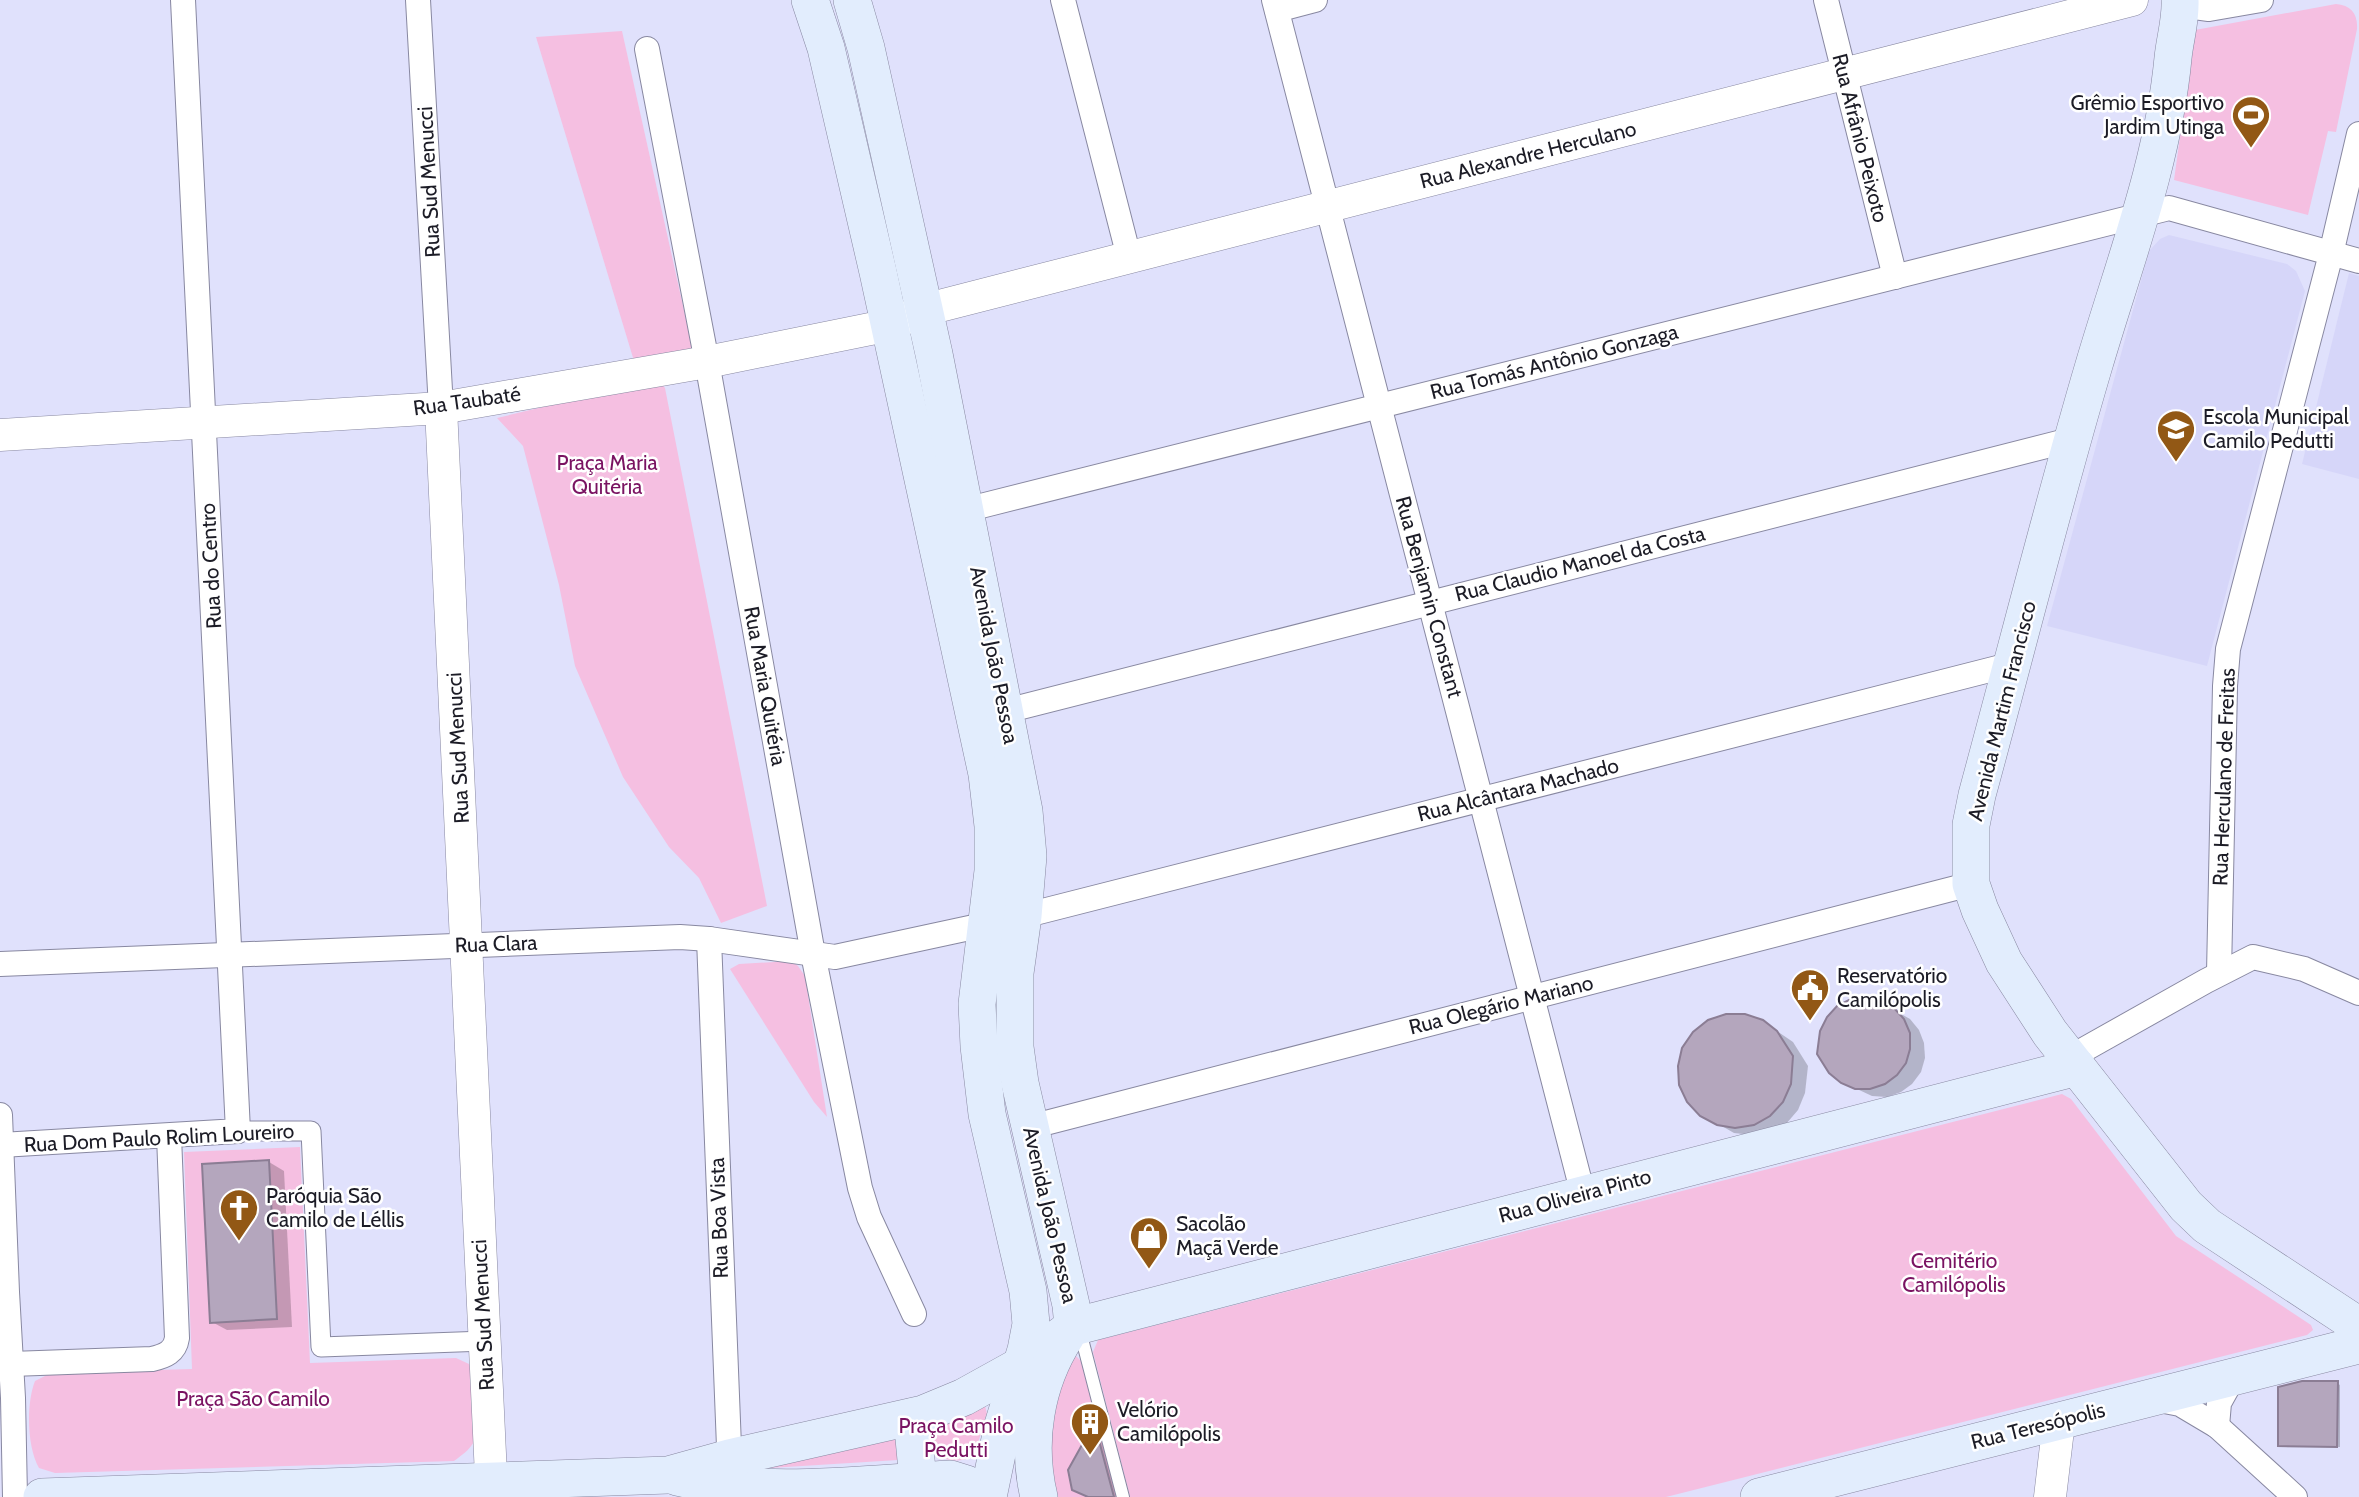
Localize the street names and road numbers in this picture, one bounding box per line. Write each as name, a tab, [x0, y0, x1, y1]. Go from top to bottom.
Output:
street label: Rua Afrânio Peixoto	[1827, 51, 1894, 225]
street label: Rua Sud Menucci	[412, 106, 445, 258]
street label: Rua Alexandre Herculano	[1417, 116, 1639, 194]
street label: Rua Tomás Antônio Gonzaga	[1427, 319, 1680, 404]
street label: Rua Taubaté	[411, 381, 523, 420]
street label: Rua Benjamin Constant	[1390, 493, 1468, 701]
street label: Rua do Centro	[195, 502, 226, 630]
street label: Rua Claudio Manoel da Costa	[1452, 520, 1707, 607]
street label: Avenida João Pessoa	[965, 564, 1024, 746]
street label: Avenida Martim Francisco	[1962, 598, 2041, 824]
street label: Rua Maria Quitéria	[739, 604, 792, 768]
street label: Rua Herculano de Freitas	[2207, 667, 2240, 886]
street label: Rua Sud Menucci	[441, 672, 474, 824]
street label: Rua Alcântara Machado	[1415, 752, 1621, 827]
street label: Rua Clara	[454, 930, 538, 957]
street label: Rua Olegário Mariano	[1406, 969, 1596, 1040]
street label: Rua Dom Paulo Rolim Loureiro	[23, 1118, 295, 1157]
street label: Avenida João Pessoa	[1018, 1124, 1083, 1306]
street label: Rua Boa Vista	[704, 1157, 733, 1279]
street label: Rua Oliveira Pinto	[1496, 1163, 1654, 1228]
street label: Rua Sud Menucci	[466, 1239, 499, 1391]
street label: Rua Teresópolis	[1968, 1397, 2108, 1454]

